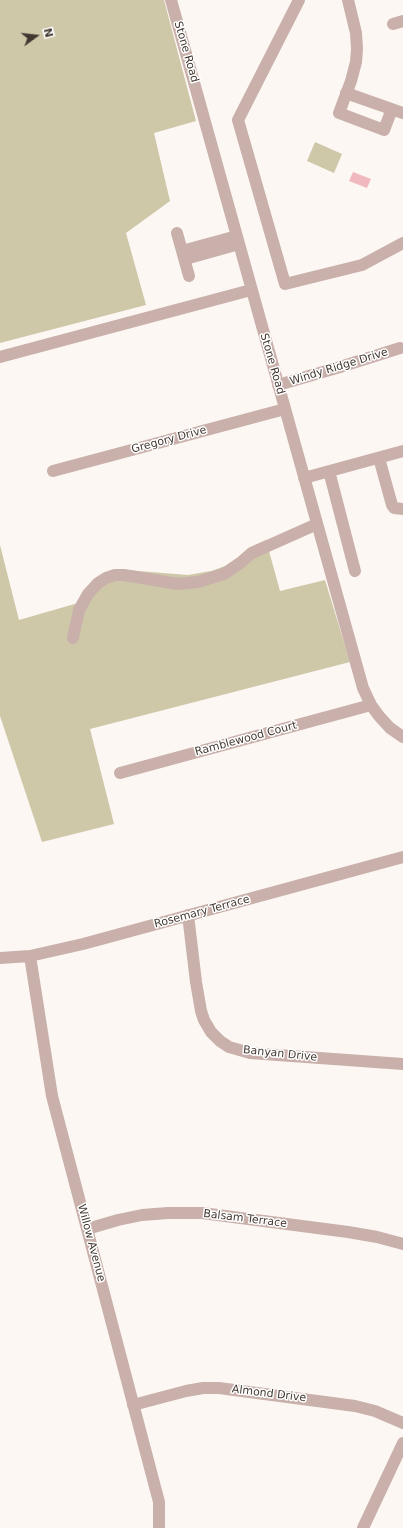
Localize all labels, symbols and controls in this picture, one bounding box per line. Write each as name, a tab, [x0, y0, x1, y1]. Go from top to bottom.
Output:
north arrow	[16, 16, 56, 56]
street label: Stone Road	[171, 20, 201, 84]
text: N	[41, 27, 56, 39]
street label: Stone Road	[257, 332, 287, 396]
street label: Windy Ridge Drive	[288, 346, 390, 388]
street label: Gregory Drive	[130, 424, 208, 456]
street label: Ramblewood Court	[194, 719, 298, 759]
street label: Rosemary Terrace	[153, 893, 251, 931]
street label: Banyan Drive	[242, 1044, 318, 1064]
street label: Willow Avenue	[74, 1203, 108, 1283]
street label: Balsam Terrace	[202, 1207, 288, 1231]
street label: Almond Drive	[231, 1383, 307, 1405]

